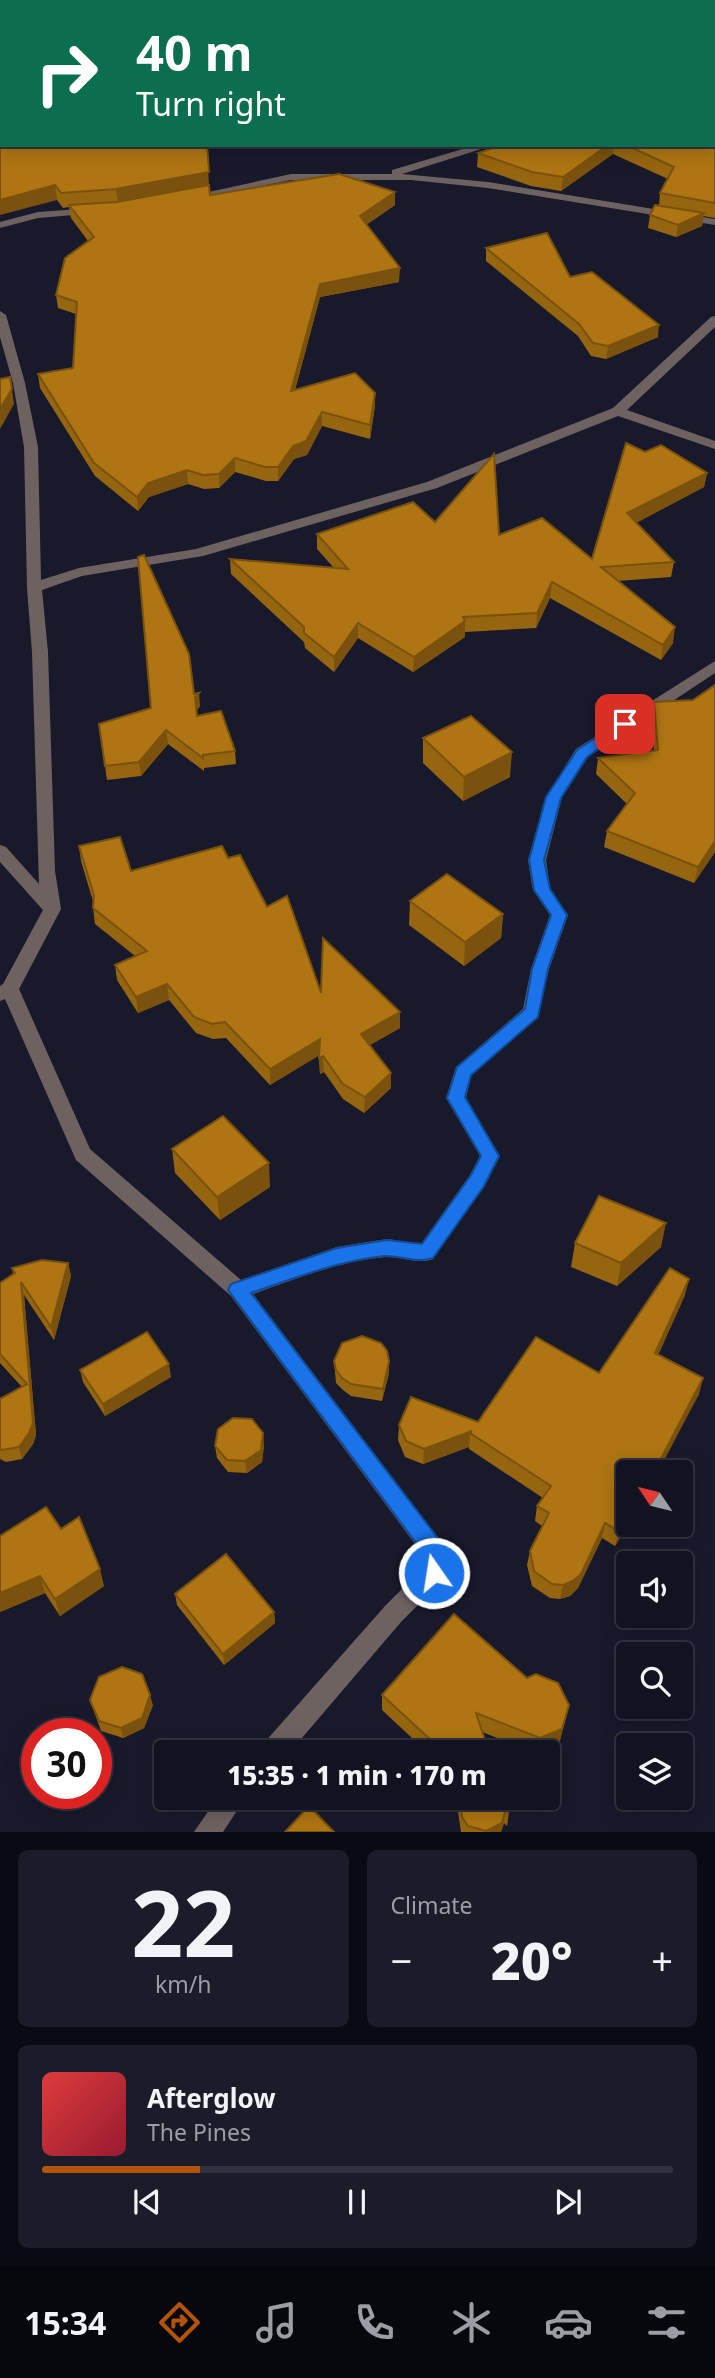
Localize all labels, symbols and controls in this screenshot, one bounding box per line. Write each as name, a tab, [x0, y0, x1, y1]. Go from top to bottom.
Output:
text: 40 m	[136, 19, 253, 85]
icon: right	[21, 28, 112, 119]
text: Turn right	[136, 82, 286, 125]
pin	[595, 694, 655, 754]
icon: arrive	[606, 705, 644, 743]
north arrow	[616, 1460, 693, 1536]
map controls	[616, 1460, 693, 1810]
position arrow	[397, 1536, 471, 1610]
button: sound	[616, 1551, 693, 1628]
button: search	[616, 1642, 693, 1719]
speed limit sign: 30	[21, 1718, 112, 1809]
button: layers	[616, 1733, 693, 1810]
text: 15:35 · 1 min · 170 m	[227, 1757, 487, 1793]
text: 22	[131, 1860, 235, 1984]
text: Climate	[391, 1889, 473, 1921]
text: 20°	[491, 1924, 573, 1995]
text: −	[391, 1934, 412, 1986]
text: +	[651, 1934, 673, 1986]
text: km/h	[155, 1968, 212, 2000]
text: Afterglow	[147, 2080, 275, 2116]
text: The Pines	[147, 2116, 251, 2148]
icon: previous	[128, 2183, 166, 2221]
icon: pause	[338, 2183, 376, 2221]
icon: next	[549, 2183, 587, 2221]
icon: directions	[155, 2298, 204, 2347]
icon: music	[252, 2298, 301, 2347]
icon: phone	[350, 2298, 399, 2347]
icon: climate	[447, 2298, 496, 2347]
icon: car	[544, 2298, 593, 2347]
icon: filters	[642, 2298, 691, 2347]
text: 15:34	[24, 2301, 106, 2344]

